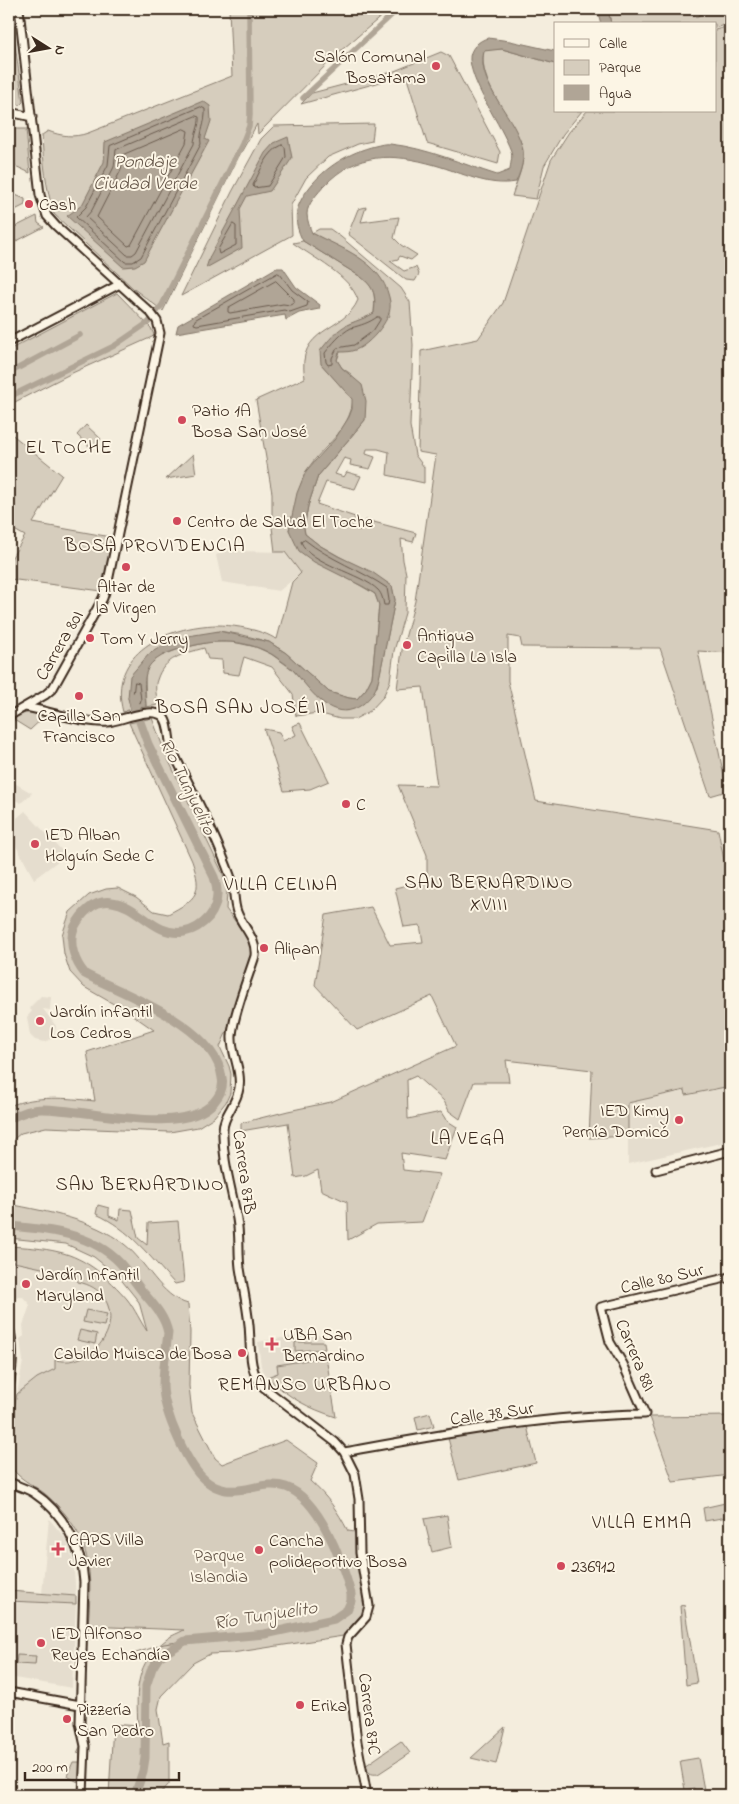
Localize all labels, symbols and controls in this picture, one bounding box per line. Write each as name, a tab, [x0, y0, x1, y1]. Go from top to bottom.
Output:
north arrow	[22, 22, 72, 72]
legend	[554, 22, 716, 112]
text: Calle	[599, 33, 627, 55]
text: N	[48, 44, 70, 57]
place label: Salón Comunal Bosatama	[314, 45, 426, 92]
text: Parque	[599, 57, 641, 79]
marker: Salón Comunal Bosatama	[430, 60, 442, 72]
text: Agua	[599, 83, 632, 106]
water label: Pondaje Ciudad Verde	[93, 149, 198, 198]
place label: Cash	[39, 193, 76, 219]
marker: Cash	[23, 198, 35, 210]
place label: Patio 1A Bosa San José	[191, 399, 308, 446]
marker: Patio 1A Bosa San José	[176, 414, 188, 426]
district label: EL TOCHE	[25, 435, 113, 462]
place label: Centro de Salud El Toche	[187, 510, 374, 536]
marker: Centro de Salud El Toche	[171, 515, 183, 527]
district label: BOSA PROVIDENCIA	[63, 533, 246, 560]
marker: Altar de la Virgen	[120, 561, 132, 573]
place label: Altar de la Virgen	[96, 575, 156, 623]
street label: Carrera 80I	[30, 606, 91, 686]
place label: Antigua Capilla La Isla	[417, 624, 517, 671]
place label: Tom Y Jerry	[100, 627, 188, 653]
marker: Tom Y Jerry	[84, 632, 96, 644]
marker: Antigua Capilla La Isla	[401, 639, 413, 651]
marker: Capilla San Francisco	[73, 690, 85, 702]
district label: BOSA SAN JOSÉ II	[155, 695, 326, 722]
place label: Capilla San Francisco	[37, 704, 121, 751]
water label: Río Tunjuelito	[152, 734, 222, 841]
place label: C	[356, 793, 366, 819]
marker: C	[340, 798, 352, 810]
place label: IED Alban Holguín Sede C	[45, 823, 155, 871]
marker: IED Alban Holguín Sede C	[29, 838, 41, 850]
district label: SAN BERNARDINO XVIII	[404, 870, 574, 919]
district label: VILLA CELINA	[223, 872, 338, 899]
place label: Alipan	[274, 937, 320, 963]
marker: Alipan	[258, 942, 270, 954]
place label: Jardín infantil Los Cedros	[50, 1000, 152, 1047]
marker: Jardín infantil Los Cedros	[34, 1015, 46, 1027]
place label: IED Kimy Pernía Domicó	[563, 1099, 669, 1146]
marker: IED Kimy Pernía Domicó	[673, 1114, 685, 1126]
district label: LA VEGA	[431, 1126, 505, 1153]
street label: Carrera 87B	[224, 1128, 262, 1216]
district label: SAN BERNARDINO	[55, 1172, 225, 1199]
street label: Calle 80 Sur	[618, 1258, 707, 1302]
place label: Jardín Infantil Maryland	[36, 1263, 139, 1310]
marker: Jardín Infantil Maryland	[20, 1278, 32, 1290]
street label: Carrera 88I	[607, 1316, 661, 1396]
place label: UBA San Bernardino	[282, 1323, 365, 1370]
marker: UBA San Bernardino	[265, 1337, 279, 1351]
place label: Cabildo Muisca de Bosa	[54, 1342, 232, 1368]
marker: Cabildo Muisca de Bosa	[236, 1347, 248, 1359]
district label: REMANSO URBANO	[218, 1372, 392, 1399]
street label: Calle 78 Sur	[449, 1396, 536, 1434]
district label: VILLA EMMA	[591, 1510, 692, 1537]
place label: CAPS Villa Javier	[69, 1528, 144, 1575]
place label: Cancha polideportivo Bosa	[269, 1529, 407, 1576]
marker: CAPS Villa Javier	[51, 1542, 65, 1556]
park label: Parque Islandia	[190, 1544, 248, 1591]
marker: Cancha polideportivo Bosa	[253, 1544, 265, 1556]
place label: 236912	[571, 1555, 615, 1581]
marker: 236912	[555, 1560, 567, 1572]
water label: Río Tunjuelito	[212, 1595, 320, 1638]
place label: IED Alfonso Reyes Echandía	[51, 1622, 170, 1669]
marker: IED Alfonso Reyes Echandía	[35, 1637, 47, 1649]
street label: Carrera 87C	[350, 1672, 386, 1757]
place label: Erika	[310, 1694, 347, 1720]
place label: Pizzería San Pedro	[77, 1698, 154, 1745]
marker: Erika	[294, 1699, 306, 1711]
marker: Pizzería San Pedro	[61, 1713, 73, 1725]
scale bar	[25, 1749, 179, 1781]
text: 200 m	[32, 1757, 68, 1779]

